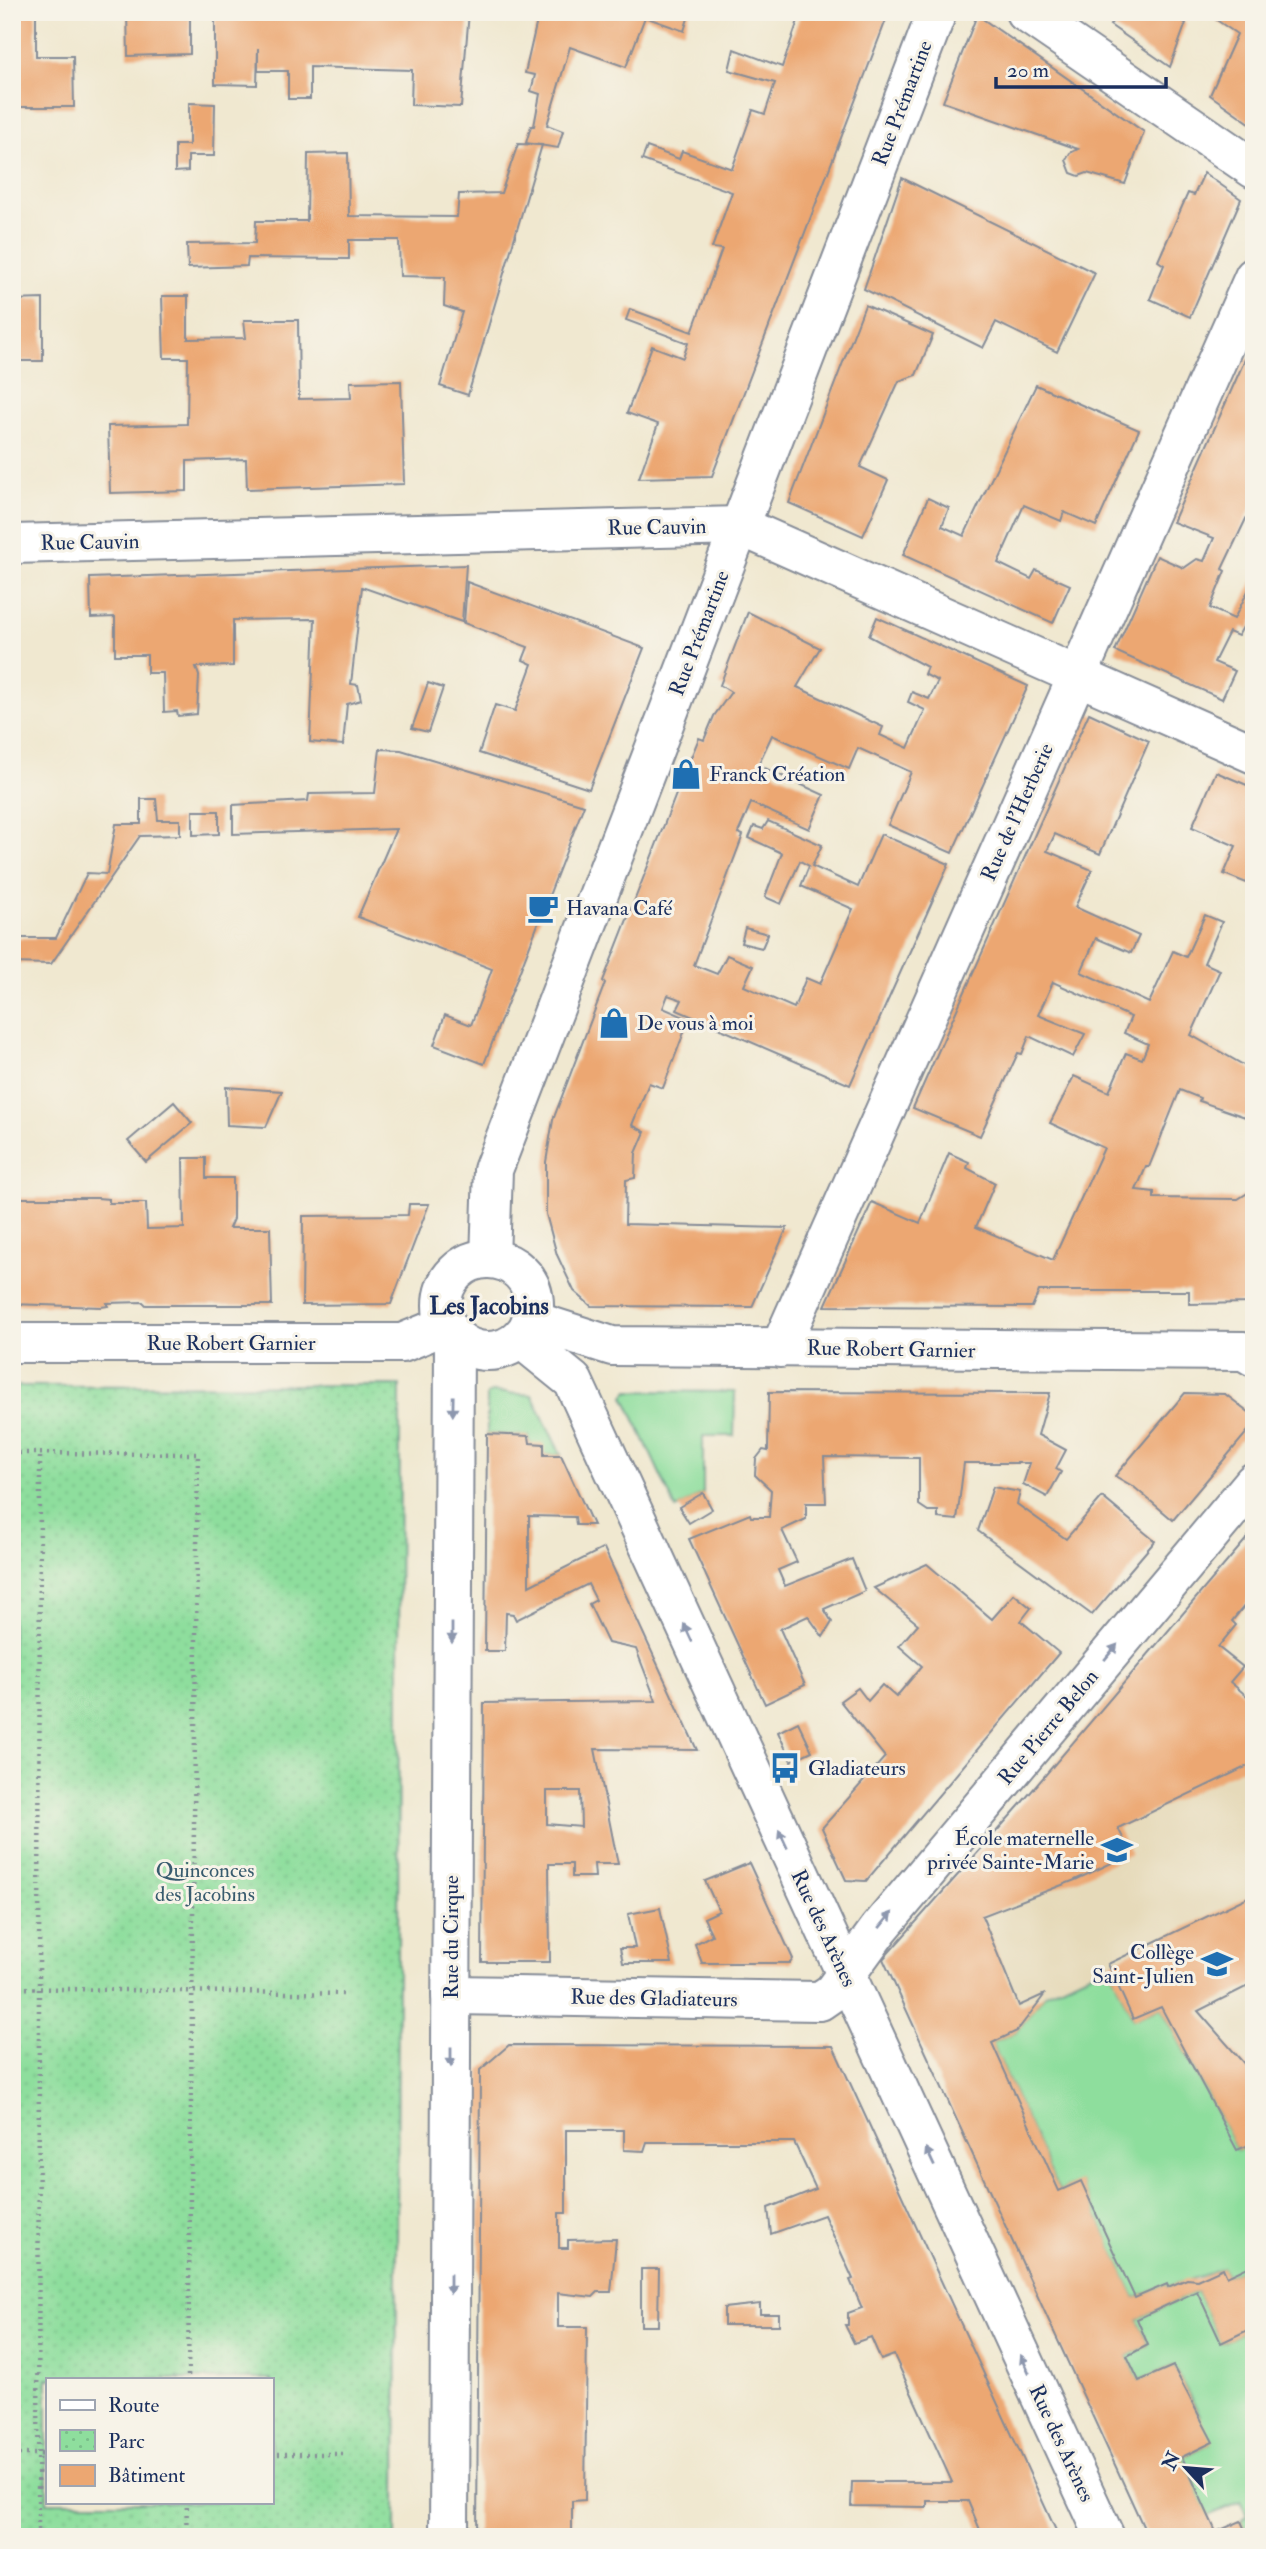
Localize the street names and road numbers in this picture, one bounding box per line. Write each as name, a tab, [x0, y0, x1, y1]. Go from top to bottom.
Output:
street label: Rue Prémartine	[866, 36, 939, 170]
street label: Rue Cauvin	[607, 513, 707, 542]
street label: Rue Cauvin	[40, 528, 140, 557]
street label: Rue Prémartine	[663, 566, 736, 700]
street label: Rue de l'Herberie	[975, 739, 1060, 885]
street label: Rue Robert Garnier	[147, 1330, 316, 1357]
street label: Rue Robert Garnier	[806, 1335, 976, 1364]
street label: Rue Pierre Belon	[992, 1664, 1105, 1791]
street label: Rue des Arènes	[785, 1865, 862, 1991]
street label: Rue du Cirque	[438, 1875, 465, 1999]
street label: Rue des Gladiateurs	[570, 1984, 738, 2013]
street label: Rue des Arènes	[1023, 2380, 1100, 2506]

